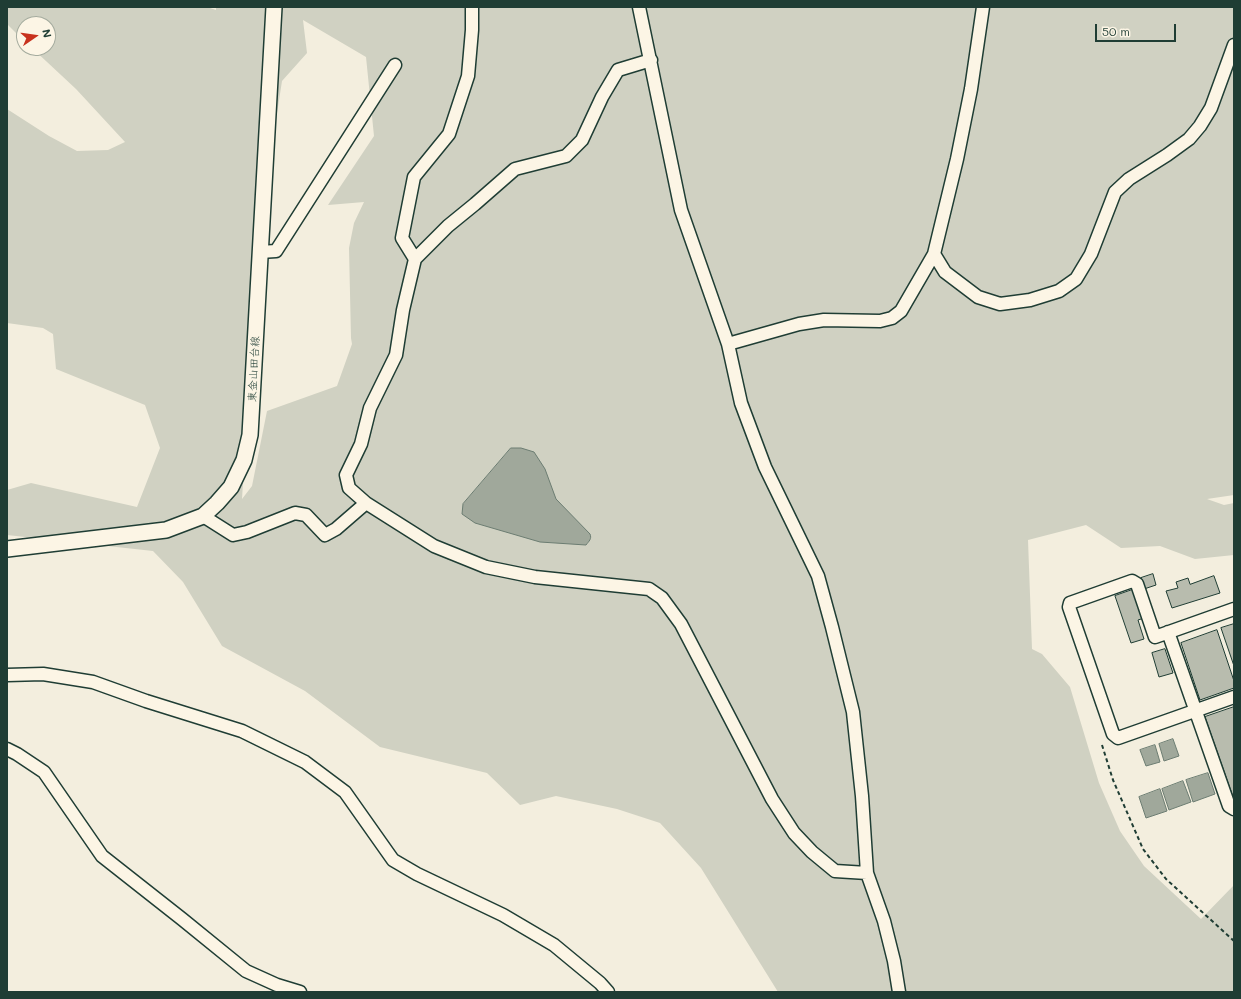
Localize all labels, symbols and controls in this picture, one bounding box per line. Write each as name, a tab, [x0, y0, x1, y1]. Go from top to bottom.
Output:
north arrow	[16, 16, 56, 56]
scale bar	[1097, 16, 1178, 42]
text: 50 m	[1102, 23, 1130, 39]
text: N	[39, 28, 55, 39]
street label: 東金山田台線	[246, 336, 262, 402]

